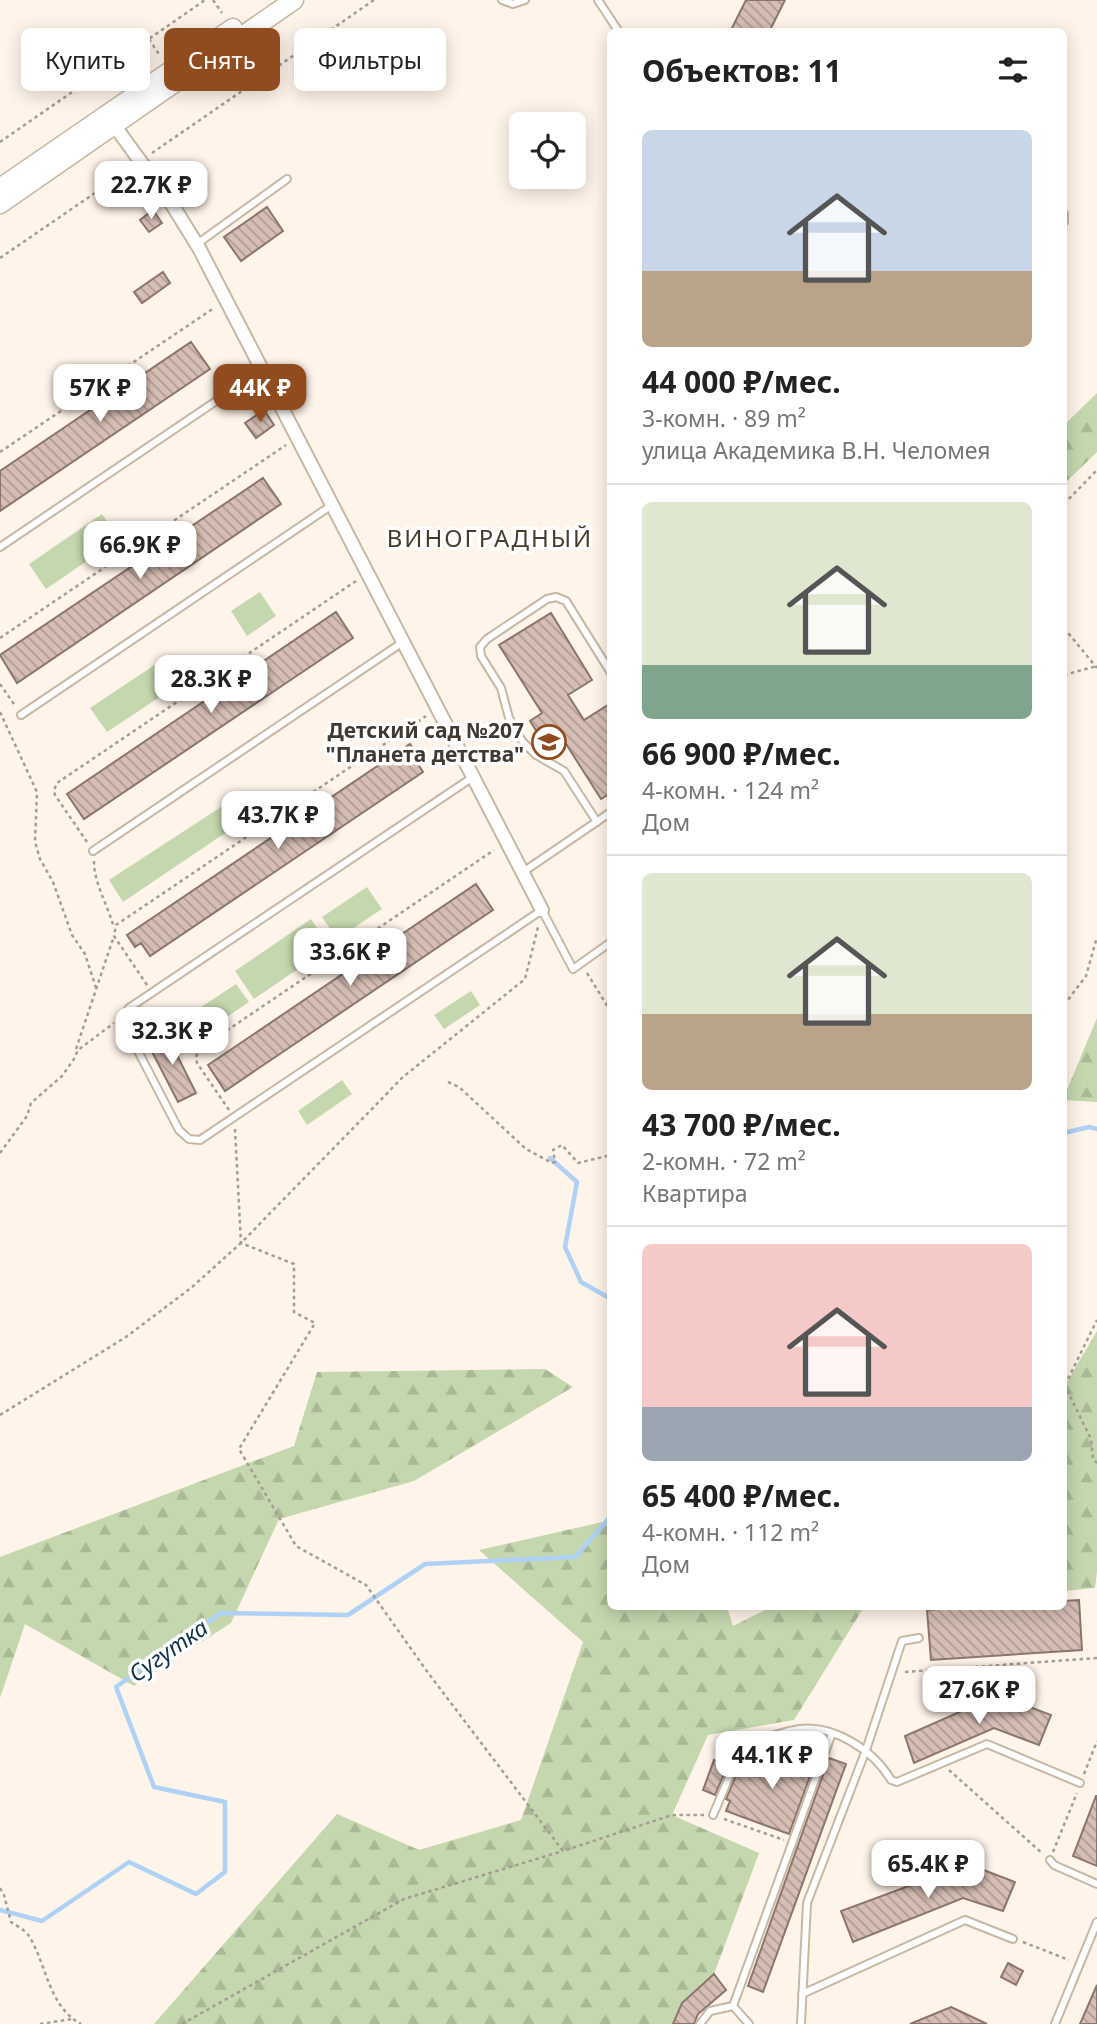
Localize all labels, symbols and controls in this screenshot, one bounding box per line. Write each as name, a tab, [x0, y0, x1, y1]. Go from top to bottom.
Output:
chip: Купить	[21, 28, 150, 91]
chip: Снять	[164, 28, 280, 91]
chip: Фильтры	[294, 28, 446, 91]
text: Объектов: 11	[642, 50, 842, 91]
icon: filters	[994, 51, 1032, 89]
map controls	[509, 112, 586, 189]
button: locate	[509, 112, 586, 189]
pin: 22.7K ₽	[86, 162, 216, 221]
text: 22.7K ₽	[111, 168, 191, 200]
icon: home	[774, 175, 900, 301]
text: 44 000 ₽/мес.	[642, 361, 841, 402]
pin: 57K ₽	[51, 364, 149, 424]
pin: 44K ₽	[211, 364, 309, 424]
text: 57K ₽	[69, 371, 131, 403]
text: 44K ₽	[229, 371, 291, 403]
text: 3-комн. · 89 m²	[642, 402, 806, 434]
text: улица Академика В.Н. Челомея	[642, 434, 991, 466]
district label: ВИНОГРАДНЫЙ	[387, 521, 593, 554]
pin: 66.9K ₽	[75, 522, 205, 581]
text: 66.9K ₽	[100, 528, 180, 560]
icon: home	[774, 547, 900, 673]
pin: 28.3K ₽	[146, 656, 276, 715]
text: 28.3K ₽	[171, 662, 251, 694]
place label: Детский сад №207 "Планета детства"	[326, 716, 524, 768]
school or university icon: Детский сад №207 "Планета детства"	[530, 723, 568, 761]
text: 66 900 ₽/мес.	[642, 733, 841, 774]
text: 4-комн. · 124 m²	[642, 774, 819, 806]
pin: 43.7K ₽	[213, 792, 343, 851]
text: 43.7K ₽	[238, 798, 318, 830]
text: Дом	[642, 806, 690, 838]
icon: home	[774, 918, 900, 1044]
pin: 33.6K ₽	[285, 928, 415, 988]
text: 33.6K ₽	[310, 935, 390, 967]
pin: 32.3K ₽	[107, 1007, 237, 1067]
text: 32.3K ₽	[132, 1014, 212, 1046]
text: 43 700 ₽/мес.	[642, 1104, 841, 1145]
text: 2-комн. · 72 m²	[642, 1145, 806, 1177]
text: Квартира	[642, 1177, 748, 1209]
icon: home	[774, 1289, 900, 1415]
text: 65 400 ₽/мес.	[642, 1475, 841, 1516]
text: 4-комн. · 112 m²	[642, 1516, 819, 1548]
text: Дом	[642, 1548, 690, 1580]
water label: Сугутка	[122, 1611, 214, 1689]
pin: 27.6K ₽	[914, 1666, 1044, 1726]
text: 27.6K ₽	[939, 1673, 1019, 1705]
pin: 44.1K ₽	[707, 1732, 837, 1791]
text: 44.1K ₽	[732, 1738, 812, 1770]
pin: 65.4K ₽	[863, 1840, 993, 1900]
text: 65.4K ₽	[888, 1847, 968, 1879]

